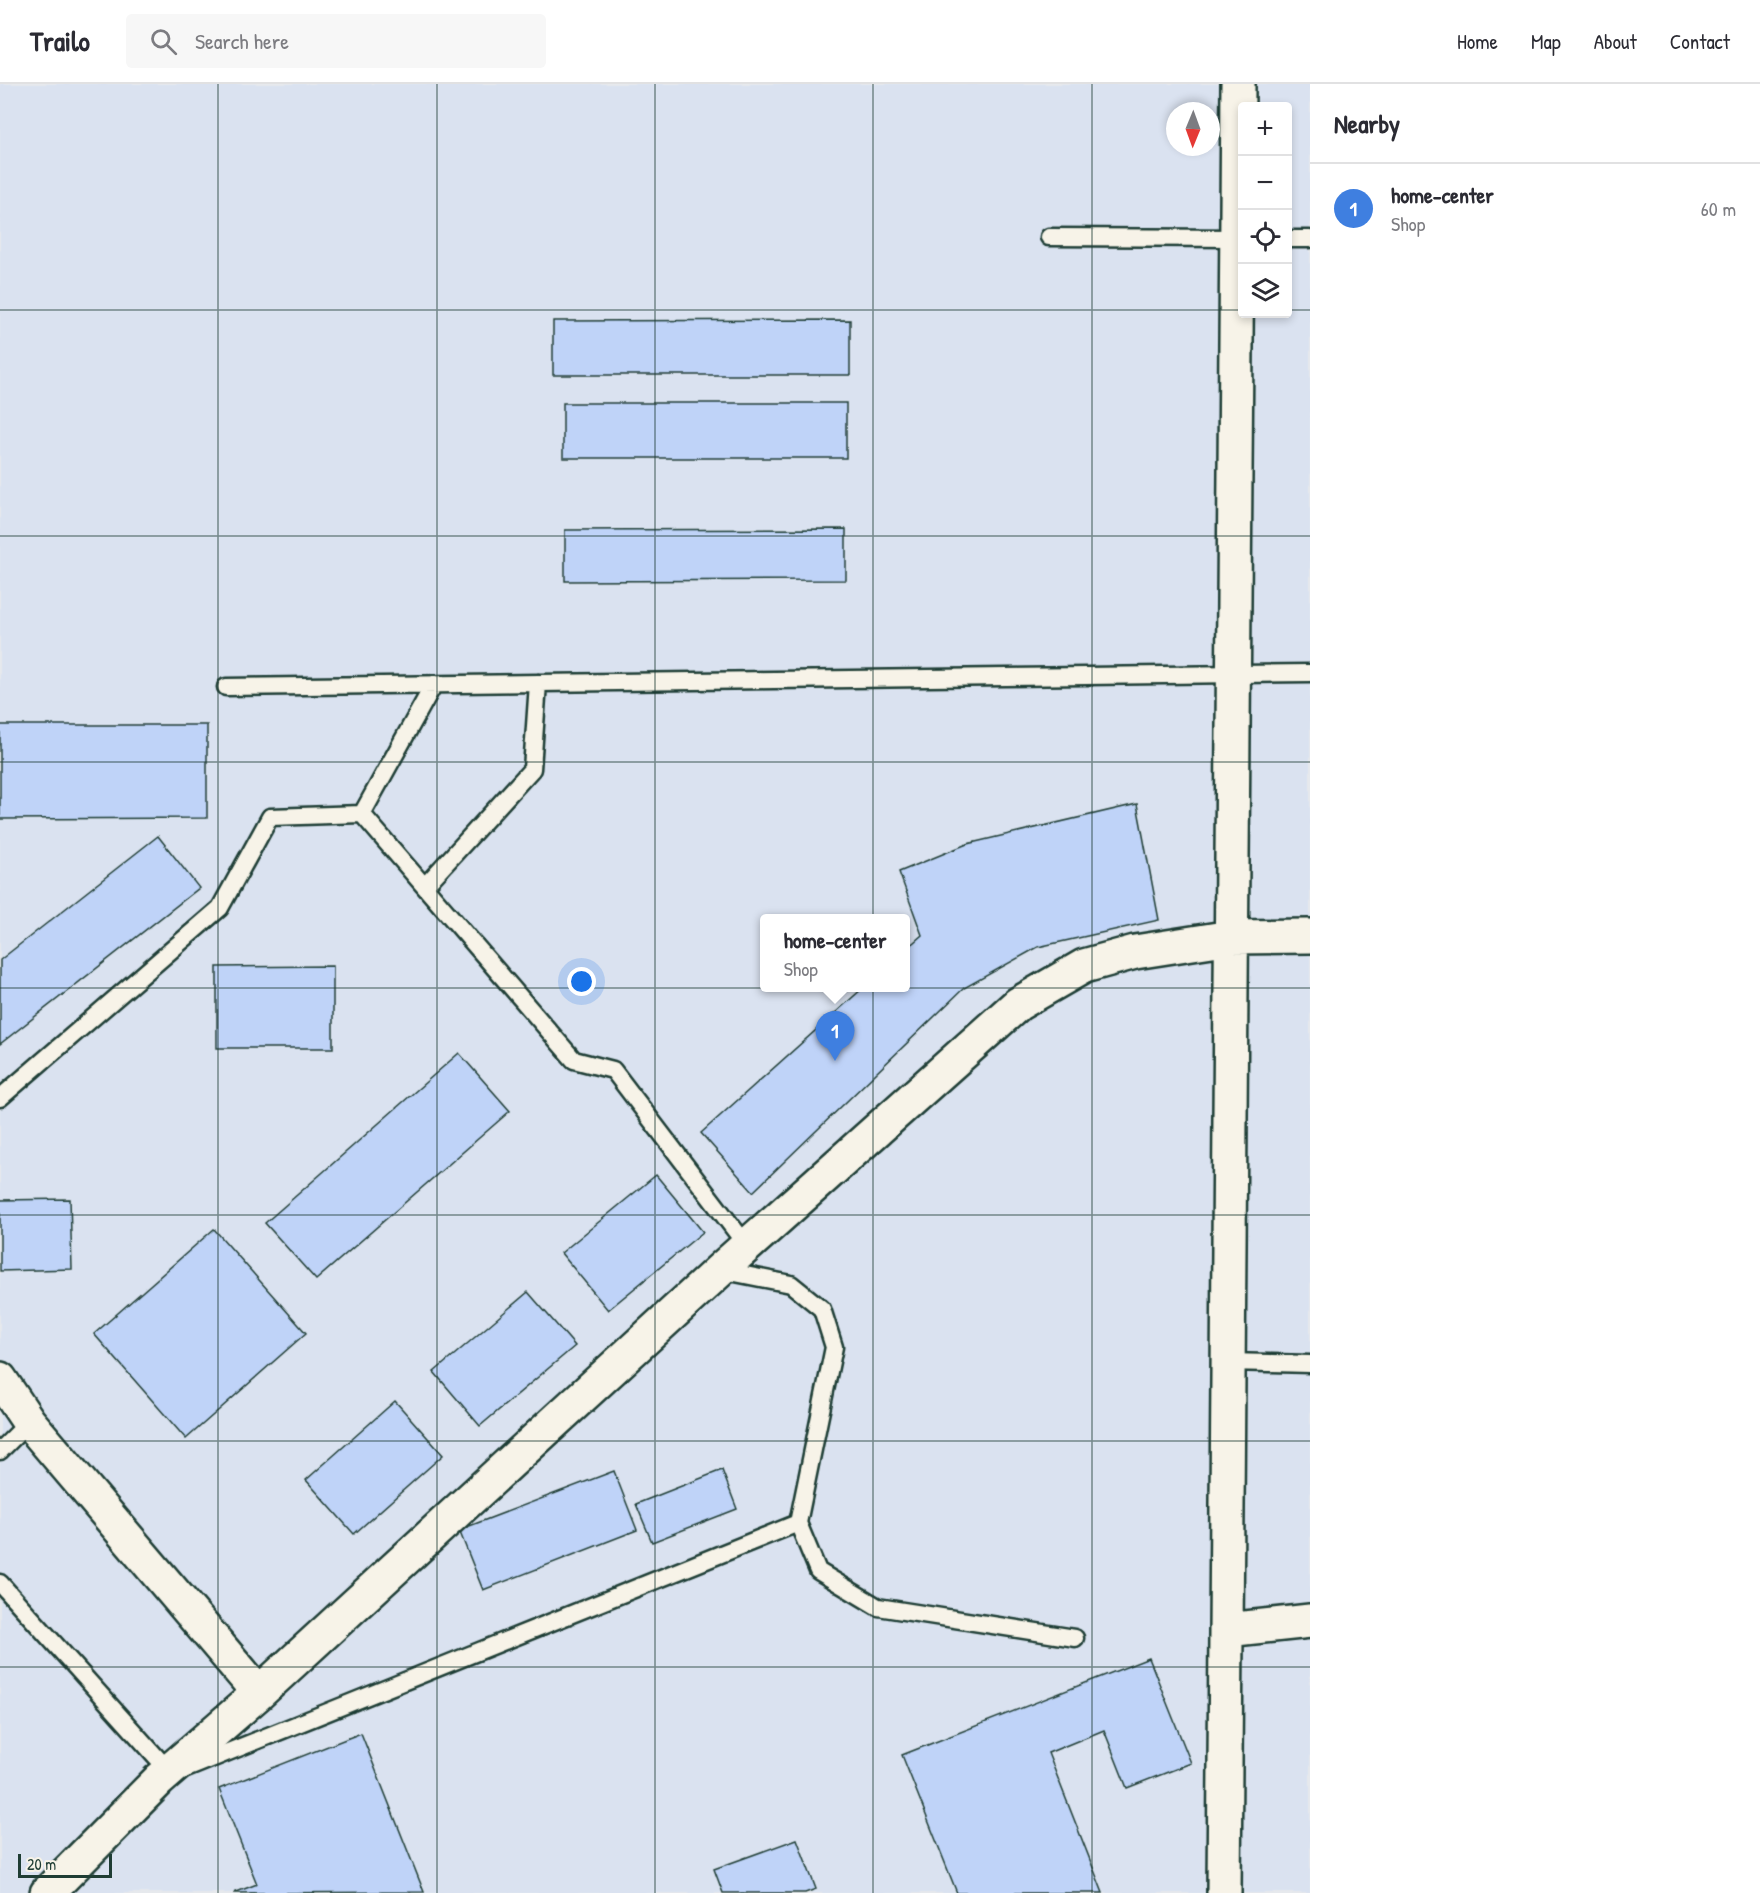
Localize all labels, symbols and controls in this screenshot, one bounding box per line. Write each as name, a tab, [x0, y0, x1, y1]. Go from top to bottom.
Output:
search box	[126, 14, 546, 68]
text: Trailo	[30, 22, 90, 60]
icon: search	[147, 25, 180, 58]
text: Search here	[195, 26, 289, 56]
text: Home	[1457, 27, 1498, 56]
text: Map	[1531, 27, 1561, 56]
text: About	[1594, 27, 1637, 56]
text: Contact	[1670, 27, 1730, 56]
north arrow	[1166, 102, 1220, 156]
map controls	[1238, 102, 1292, 318]
button: +	[1238, 102, 1292, 156]
text: Nearby	[1334, 106, 1400, 141]
button: −	[1238, 156, 1292, 210]
text: home-center	[1391, 180, 1494, 210]
text: 1	[1350, 195, 1357, 222]
text: 60 m	[1701, 195, 1736, 222]
button: locate	[1238, 210, 1292, 264]
text: Shop	[1391, 210, 1425, 237]
button: layers	[1238, 264, 1292, 318]
popup	[760, 914, 910, 992]
text: home-center	[784, 925, 886, 955]
text: Shop	[784, 955, 818, 982]
your location	[567, 967, 596, 996]
pin: 1	[816, 1012, 854, 1061]
scale bar	[18, 1851, 112, 1878]
text: 20 m	[27, 1853, 56, 1875]

